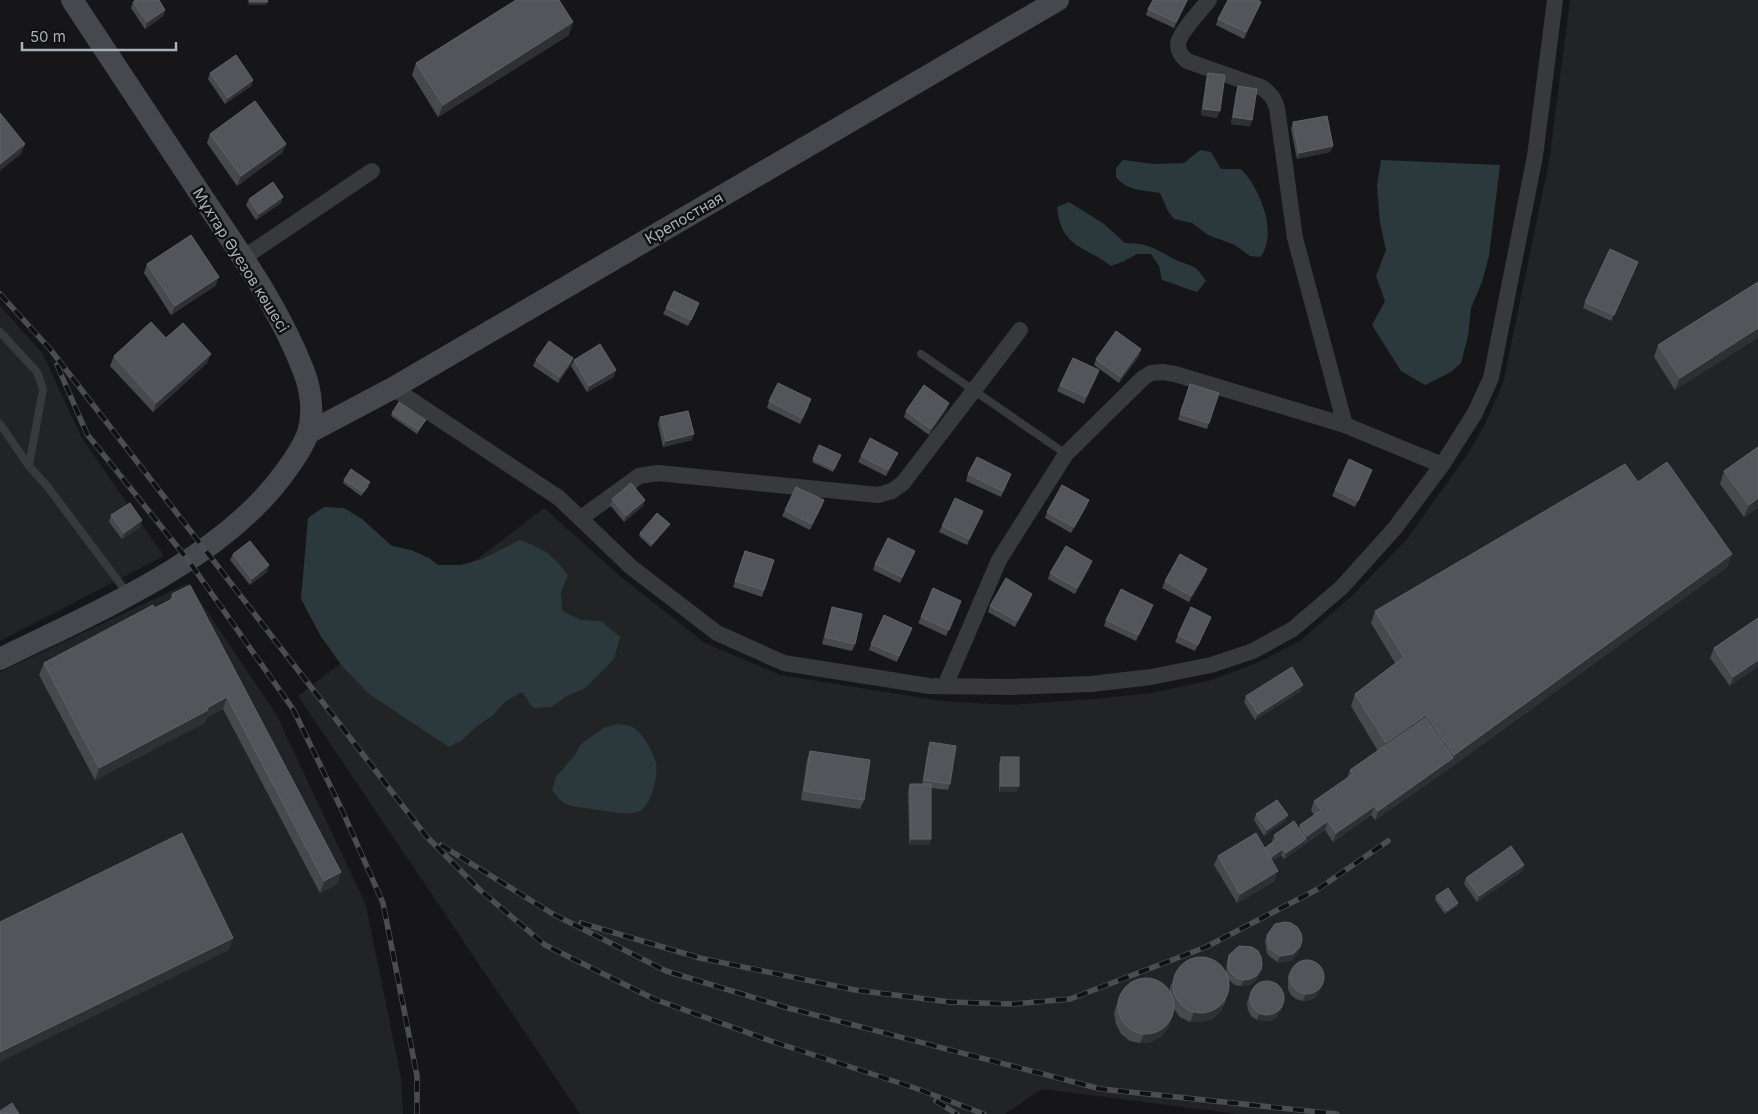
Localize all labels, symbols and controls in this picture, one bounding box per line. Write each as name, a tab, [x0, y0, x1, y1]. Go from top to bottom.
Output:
scale bar	[22, 20, 176, 52]
text: 50 m	[30, 27, 66, 46]
street label: Мұхтар Әуезов көшесі	[189, 184, 293, 336]
street label: Крепостная	[641, 188, 727, 248]

